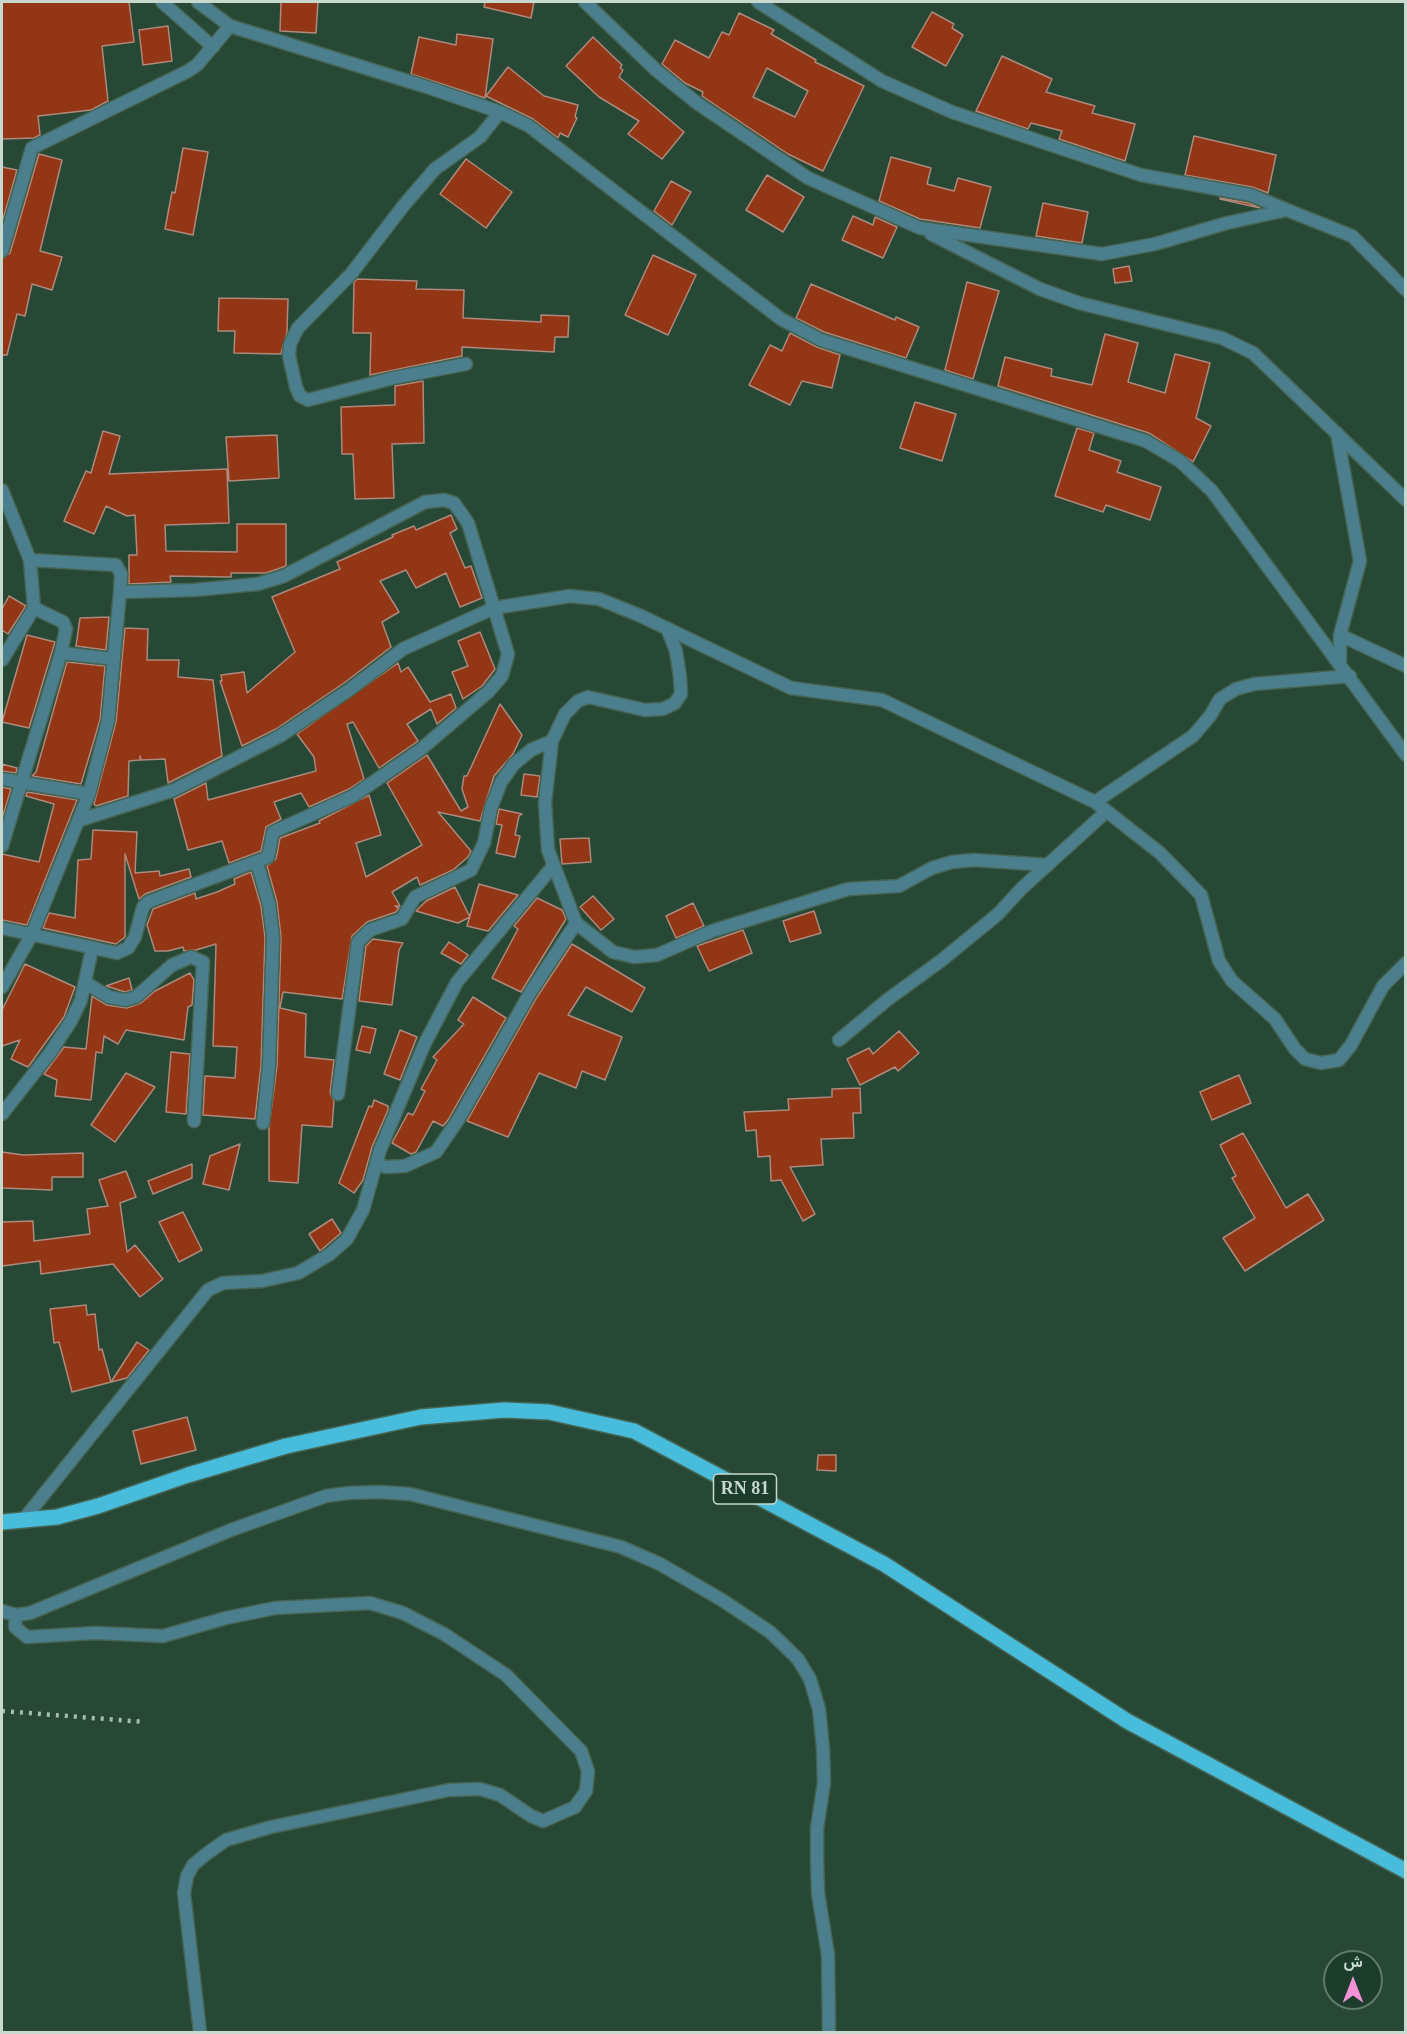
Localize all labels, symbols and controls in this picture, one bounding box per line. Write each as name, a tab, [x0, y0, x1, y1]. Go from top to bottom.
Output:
road number: RN 81	[714, 1474, 777, 1504]
north arrow	[1323, 1950, 1383, 2010]
text: ش	[1343, 1951, 1363, 1976]

